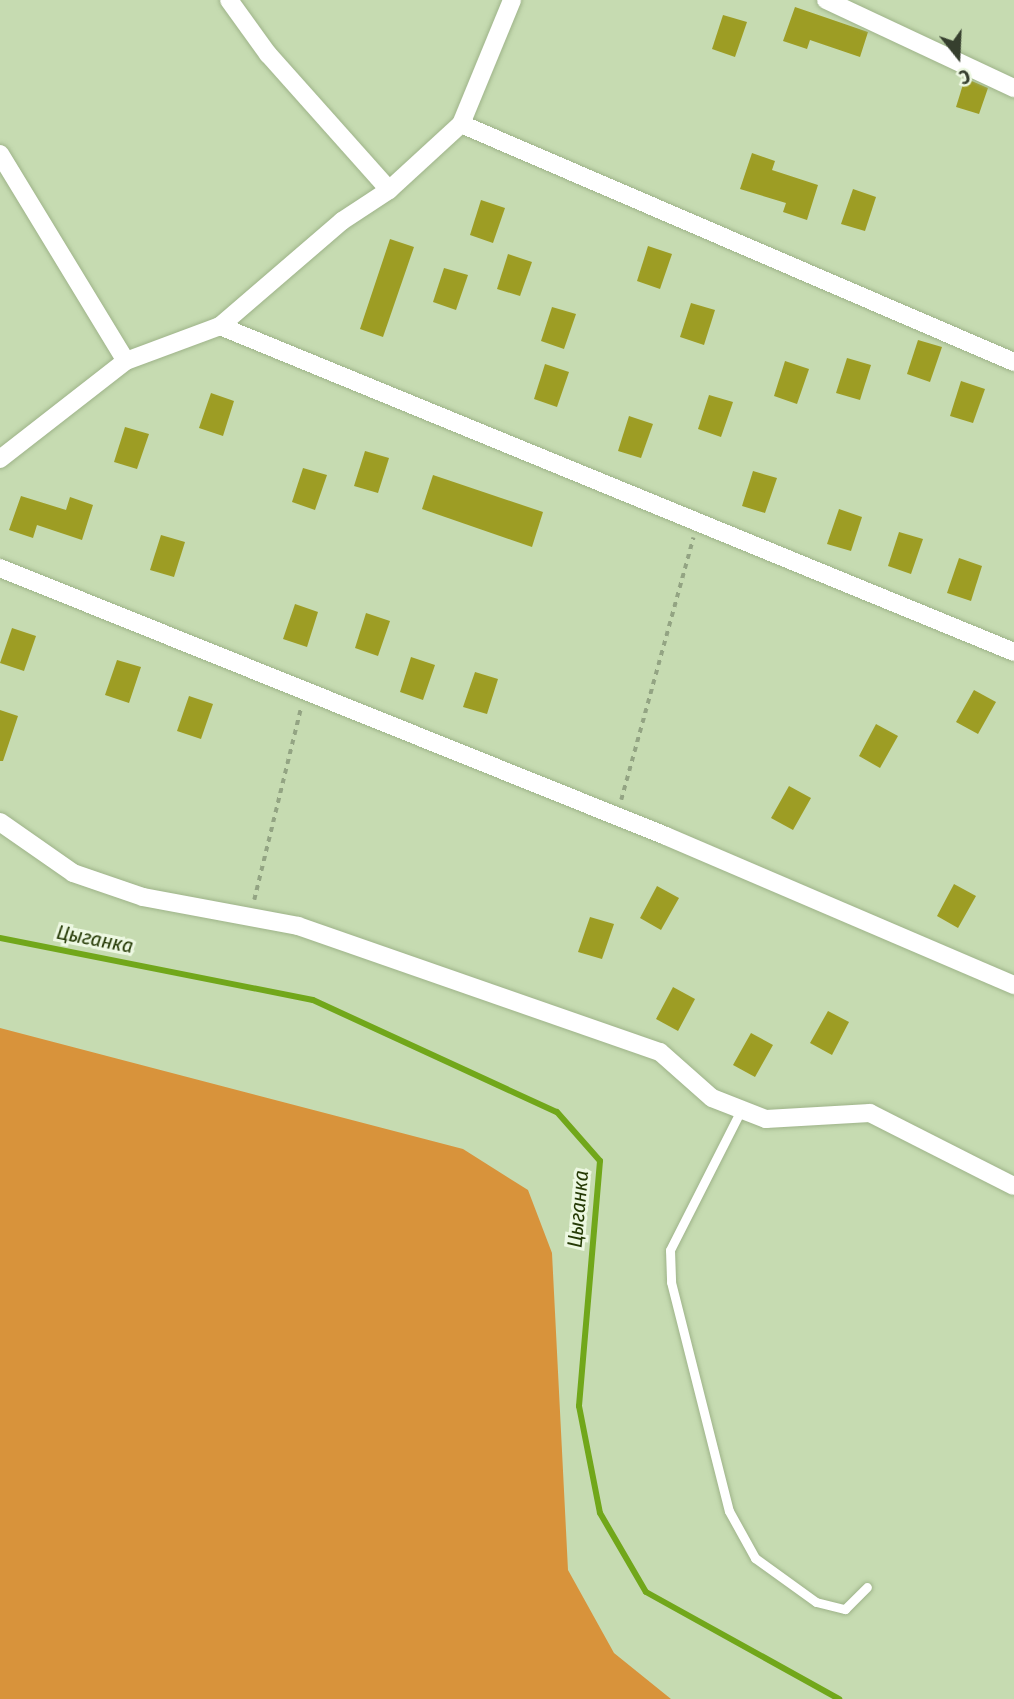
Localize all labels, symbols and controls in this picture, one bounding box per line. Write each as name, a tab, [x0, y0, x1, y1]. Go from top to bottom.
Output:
north arrow	[923, 21, 993, 91]
text: С	[956, 64, 973, 89]
water label: Цыганка	[54, 919, 136, 959]
water label: Цыганка	[562, 1169, 594, 1249]

